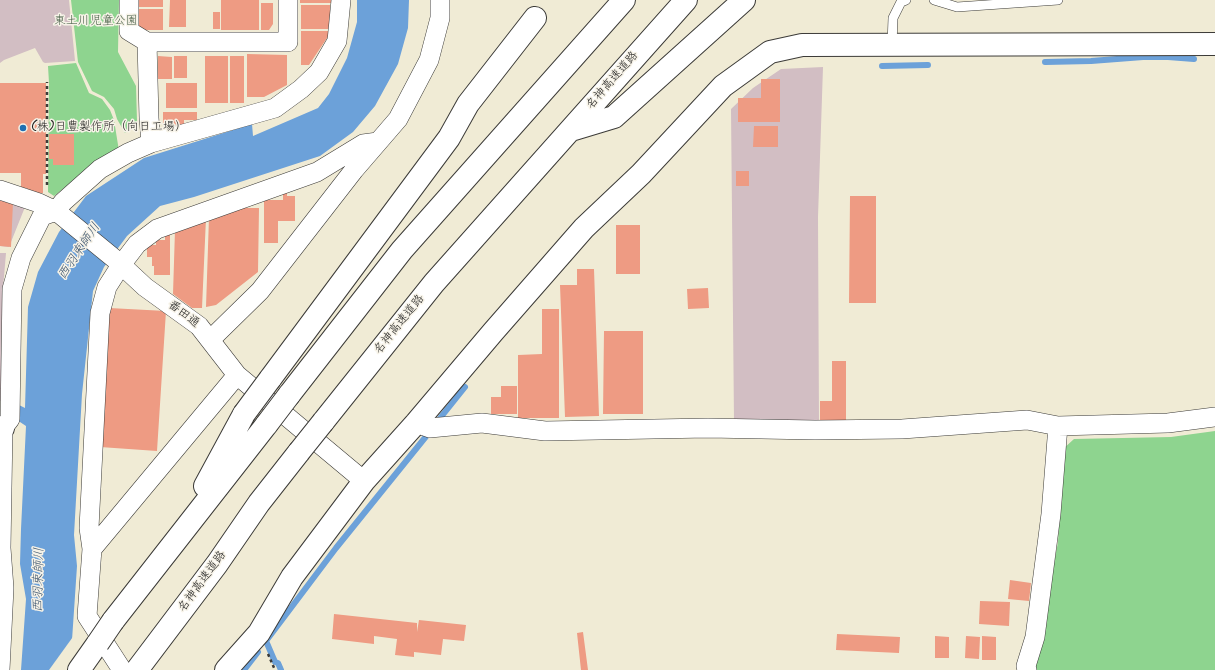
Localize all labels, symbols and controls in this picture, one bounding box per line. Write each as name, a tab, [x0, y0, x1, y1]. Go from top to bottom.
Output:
park label: 東土川児童公園	[54, 15, 138, 29]
street label: 名神高速道路	[584, 49, 642, 113]
place label: (株)日豊製作所（向日工場）	[31, 121, 187, 135]
marker: (株)日豊製作所（向日工場）	[18, 123, 28, 133]
water label: 西羽束師川	[55, 221, 105, 283]
street label: 名神高速道路	[372, 292, 428, 358]
street label: 番田通	[164, 298, 202, 332]
water label: 西羽束師川	[32, 547, 48, 613]
street label: 名神高速道路	[176, 549, 230, 615]

